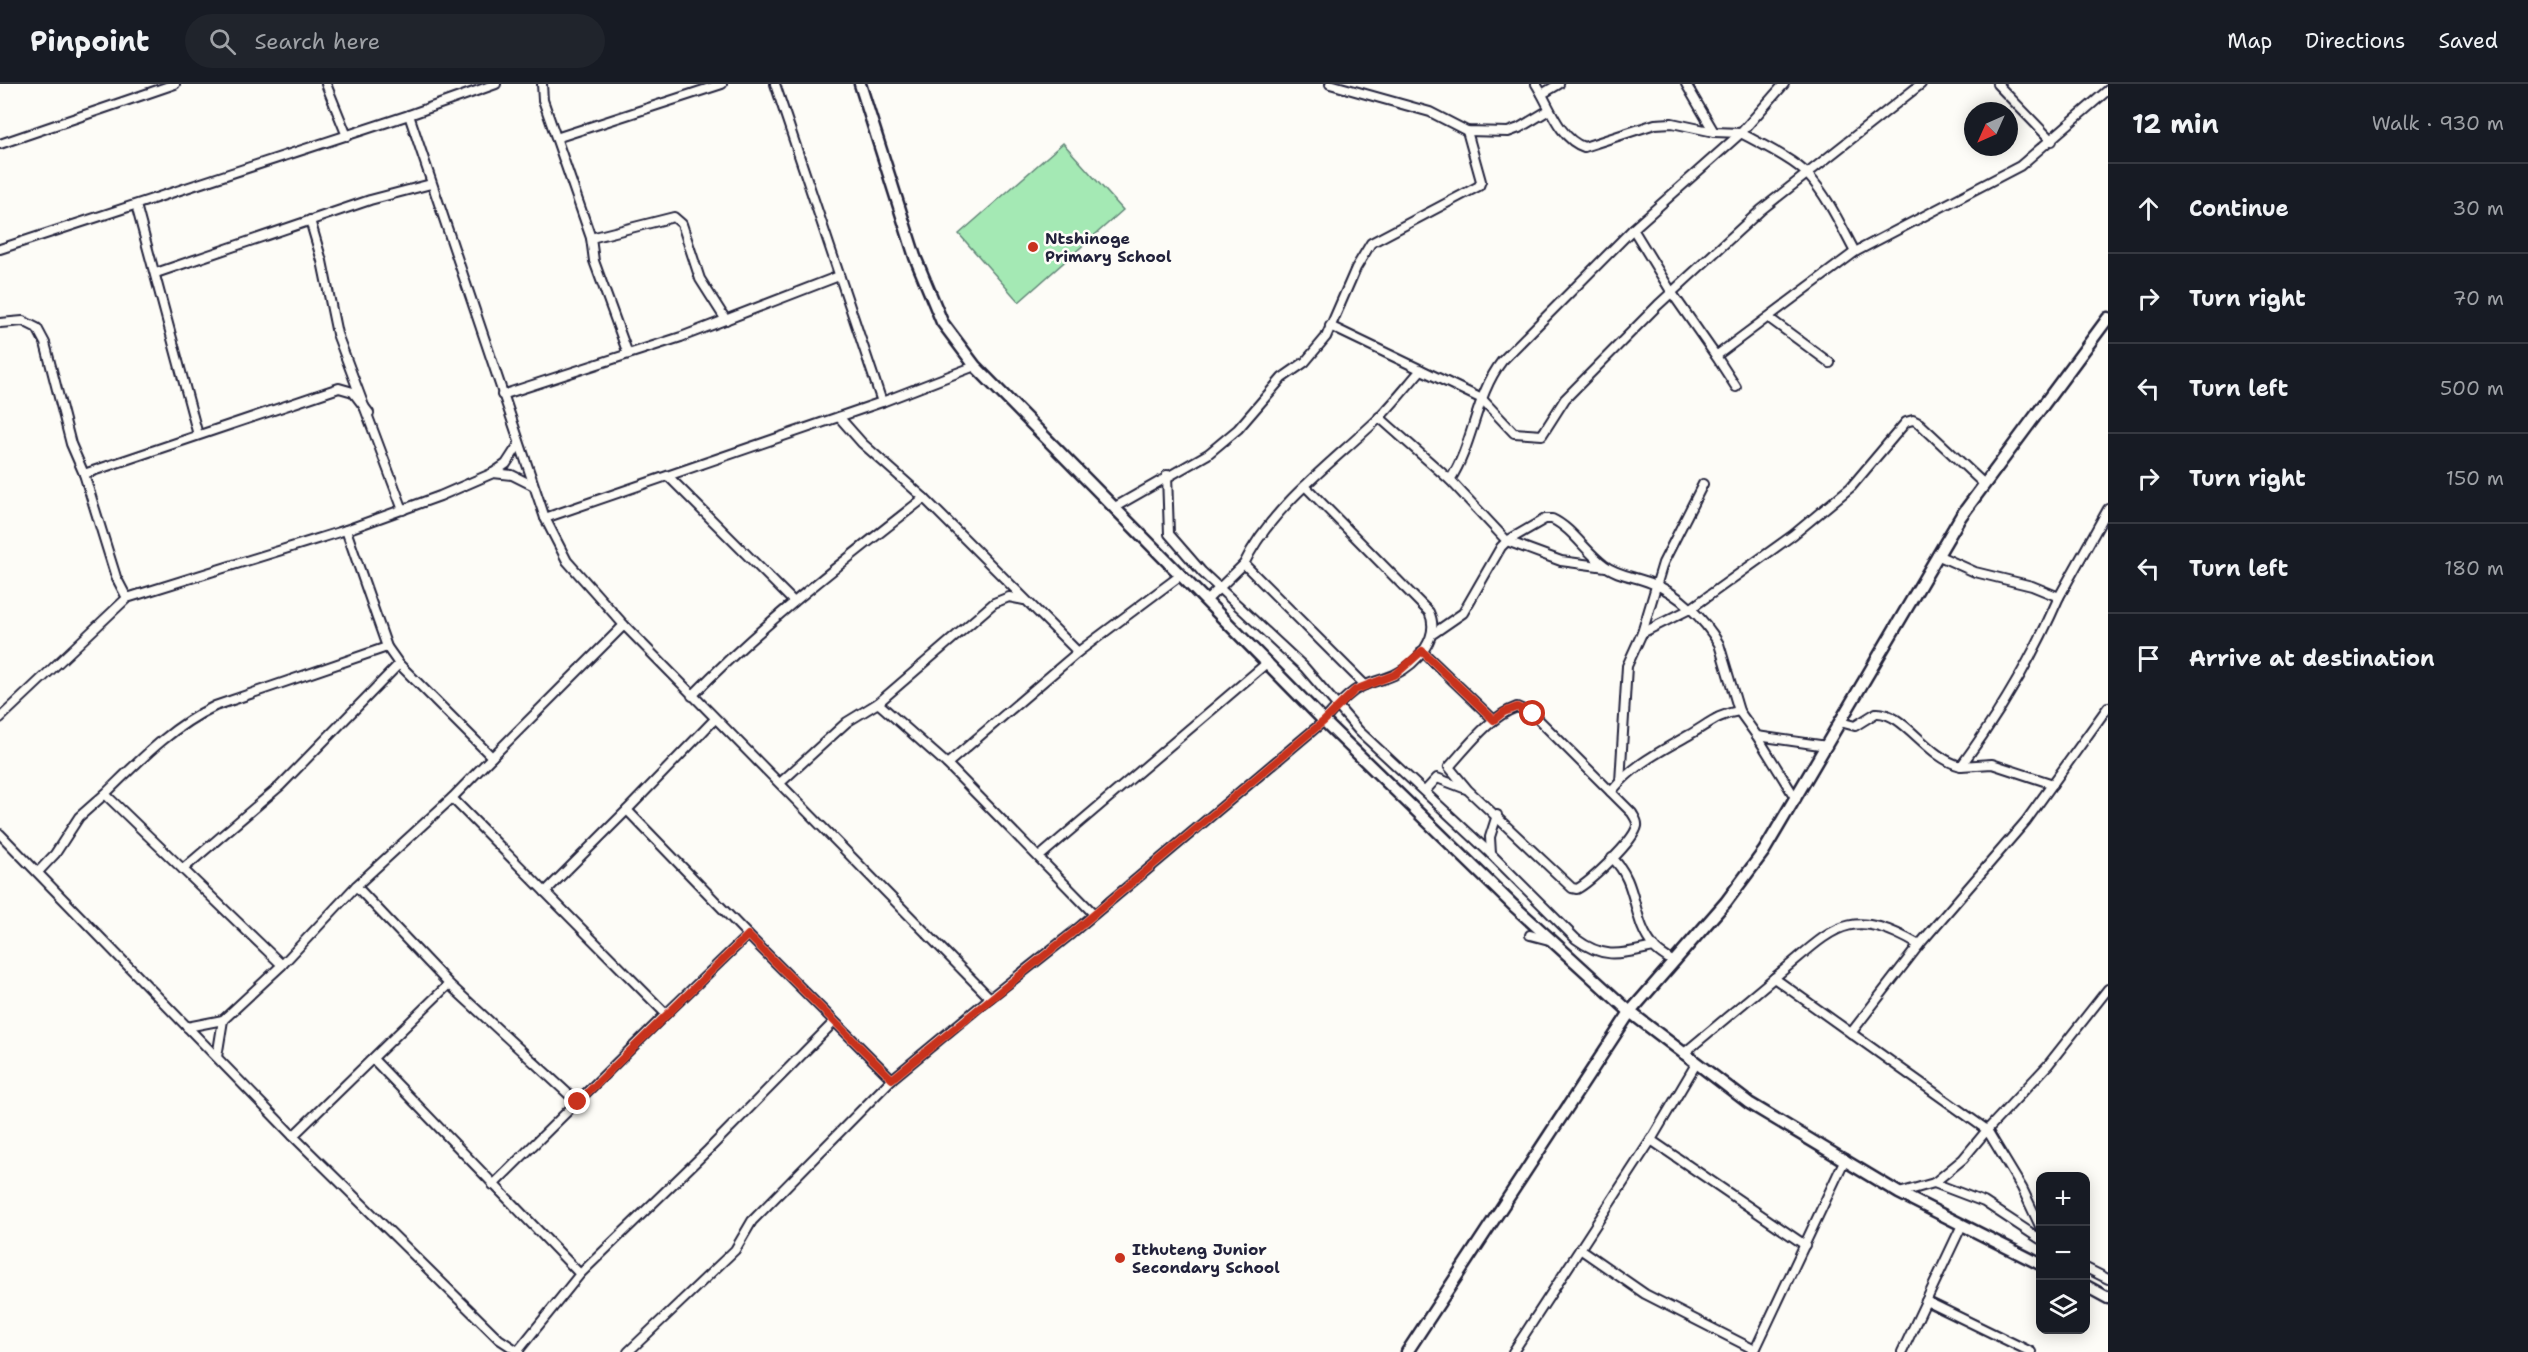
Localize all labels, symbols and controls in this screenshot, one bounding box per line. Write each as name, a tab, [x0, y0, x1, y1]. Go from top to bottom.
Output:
search box	[185, 14, 605, 68]
text: Pinpoint	[30, 22, 149, 60]
icon: search	[206, 25, 239, 58]
text: Search here	[254, 27, 380, 56]
text: Map	[2227, 27, 2272, 55]
text: Directions	[2305, 27, 2405, 55]
text: Saved	[2438, 27, 2498, 55]
north arrow	[1964, 102, 2018, 156]
text: 12 min	[2132, 106, 2219, 141]
text: Walk · 930 m	[2372, 110, 2504, 136]
icon: ahead	[2132, 192, 2165, 225]
text: Continue	[2189, 194, 2289, 223]
text: 30 m	[2452, 195, 2504, 221]
place label: Ntshinoge Primary School	[1045, 228, 1172, 267]
marker: Ntshinoge Primary School	[1026, 240, 1040, 254]
icon: right	[2132, 282, 2165, 315]
text: Turn right	[2189, 284, 2306, 313]
text: 70 m	[2452, 285, 2504, 311]
icon: left	[2132, 372, 2165, 405]
text: Turn left	[2189, 374, 2288, 403]
text: 500 m	[2440, 375, 2504, 401]
icon: right	[2132, 462, 2165, 495]
text: Turn right	[2189, 464, 2306, 493]
text: 150 m	[2446, 465, 2504, 491]
icon: left	[2132, 552, 2165, 585]
text: Turn left	[2189, 554, 2288, 583]
text: 180 m	[2444, 555, 2504, 581]
icon: arrive	[2132, 642, 2165, 675]
text: Arrive at destination	[2189, 644, 2435, 673]
route start	[1519, 700, 1545, 726]
route end	[564, 1088, 590, 1114]
map controls	[2036, 1172, 2090, 1334]
button: +	[2036, 1172, 2090, 1226]
button: −	[2036, 1226, 2090, 1280]
place label: Ithuteng Junior Secondary School	[1132, 1239, 1280, 1278]
marker: Ithuteng Junior Secondary School	[1113, 1251, 1127, 1265]
button: layers	[2036, 1280, 2090, 1334]

